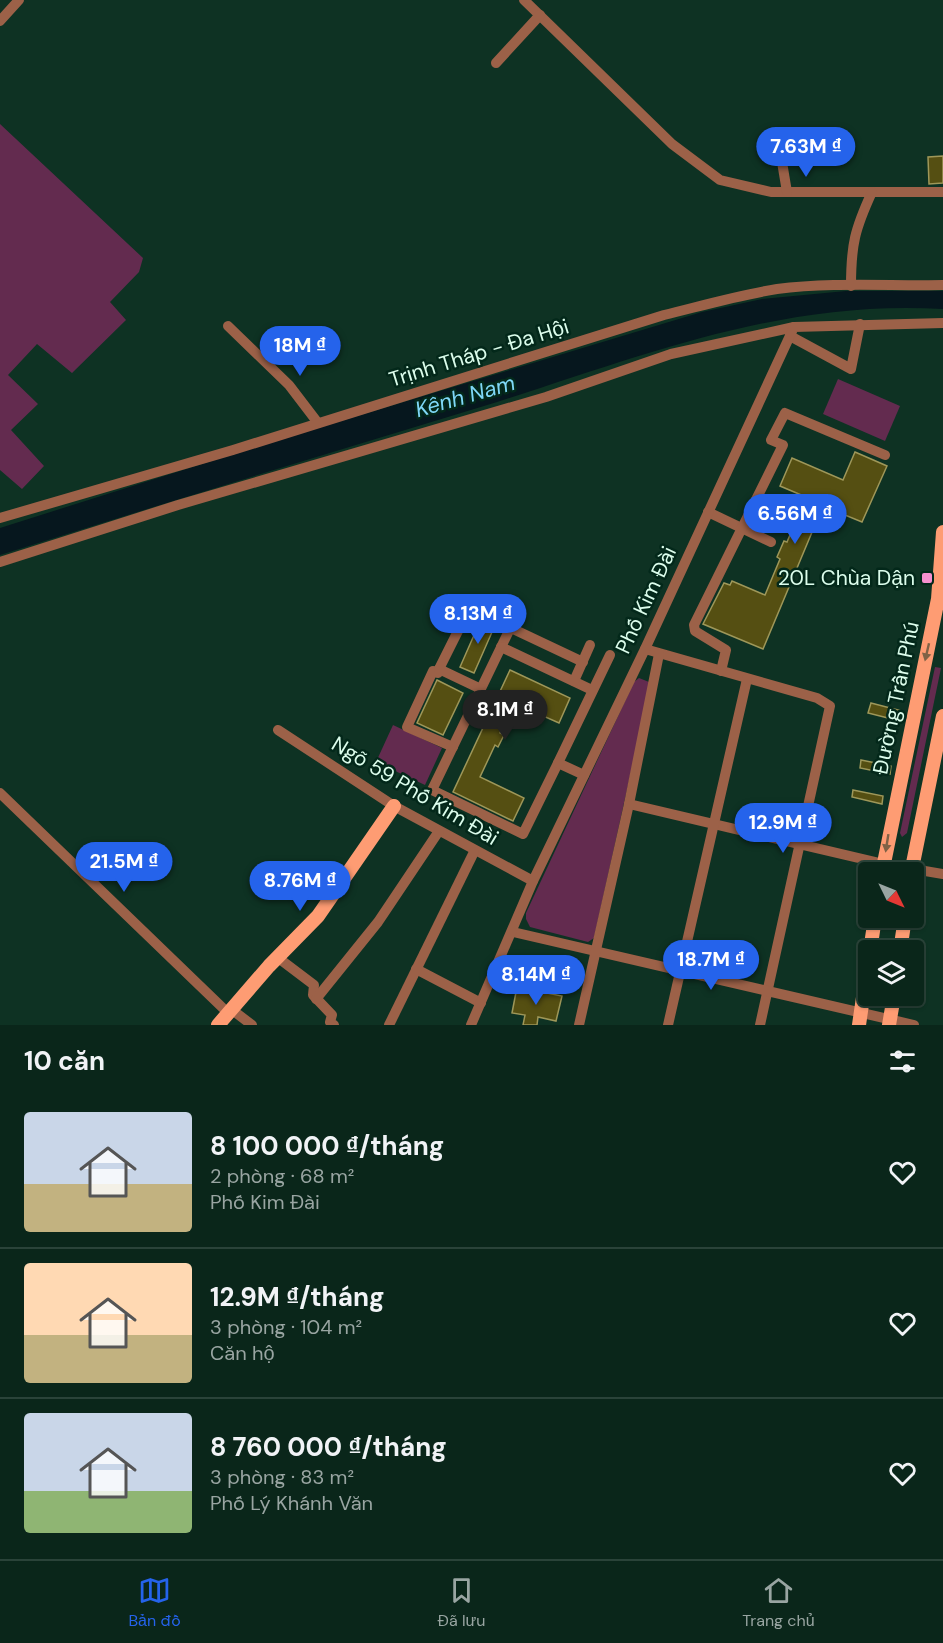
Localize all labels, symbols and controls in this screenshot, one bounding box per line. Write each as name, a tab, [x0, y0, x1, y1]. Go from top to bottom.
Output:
pin: 7.63M ₫	[751, 127, 861, 178]
text: 7.63M ₫	[770, 133, 842, 159]
street label: Trịnh Tháp - Đa Hội	[386, 312, 572, 394]
pin: 18M ₫	[258, 326, 342, 377]
text: 18M ₫	[274, 332, 326, 358]
water label: Kênh Nam	[412, 368, 518, 424]
pin: 6.56M ₫	[740, 494, 850, 545]
text: 6.56M ₫	[758, 500, 832, 526]
street label: Phố Kim Đài	[609, 542, 683, 658]
place label: 20L Chùa Dận	[778, 564, 915, 592]
marker: 20L Chùa Dận	[920, 571, 934, 585]
pin: 8.13M ₫	[423, 594, 533, 645]
text: 8.13M ₫	[443, 600, 513, 626]
street label: Đường Trần Phú	[866, 619, 926, 777]
one-way arrow	[922, 643, 931, 662]
pin: 8.1M ₫	[456, 690, 554, 741]
text: 8.1M ₫	[476, 696, 534, 722]
street label: Ngõ 59 Phố Kim Đài	[326, 730, 504, 852]
pin: 12.9M ₫	[728, 803, 838, 854]
text: 12.9M ₫	[749, 809, 817, 835]
one-way arrow	[882, 833, 891, 852]
pin: 21.5M ₫	[69, 842, 179, 893]
text: 21.5M ₫	[90, 848, 158, 874]
pin: 8.76M ₫	[245, 861, 355, 912]
north arrow	[858, 862, 924, 928]
map controls	[858, 862, 924, 1006]
text: 8.76M ₫	[264, 867, 337, 893]
pin: 18.7M ₫	[656, 940, 766, 991]
button: layers	[858, 940, 924, 1006]
text: 18.7M ₫	[677, 946, 745, 972]
pin: 8.14M ₫	[481, 955, 591, 1006]
text: 8.14M ₫	[501, 961, 571, 987]
text: 10 căn	[24, 1044, 105, 1078]
icon: filters	[886, 1045, 919, 1078]
text: 8 100 000 ₫/tháng	[210, 1129, 444, 1163]
icon: home	[72, 1136, 144, 1208]
icon: heart	[886, 1156, 919, 1189]
text: 2 phòng · 68 m²	[210, 1163, 354, 1189]
text: Phố Kim Đài	[210, 1189, 320, 1215]
text: 12.9M ₫/tháng	[210, 1280, 384, 1314]
icon: home	[72, 1287, 144, 1359]
icon: heart	[886, 1307, 919, 1340]
text: 3 phòng · 104 m²	[210, 1314, 362, 1340]
text: Căn hộ	[210, 1340, 275, 1366]
text: 8 760 000 ₫/tháng	[210, 1430, 447, 1464]
icon: home	[72, 1437, 144, 1509]
icon: heart	[886, 1457, 919, 1490]
text: 3 phòng · 83 m²	[210, 1464, 354, 1490]
text: Phố Lý Khánh Văn	[210, 1490, 373, 1516]
tab: Bản đồ	[128, 1574, 181, 1631]
tab: Đã lưu	[438, 1574, 485, 1631]
tab: Trang chủ	[742, 1574, 815, 1631]

